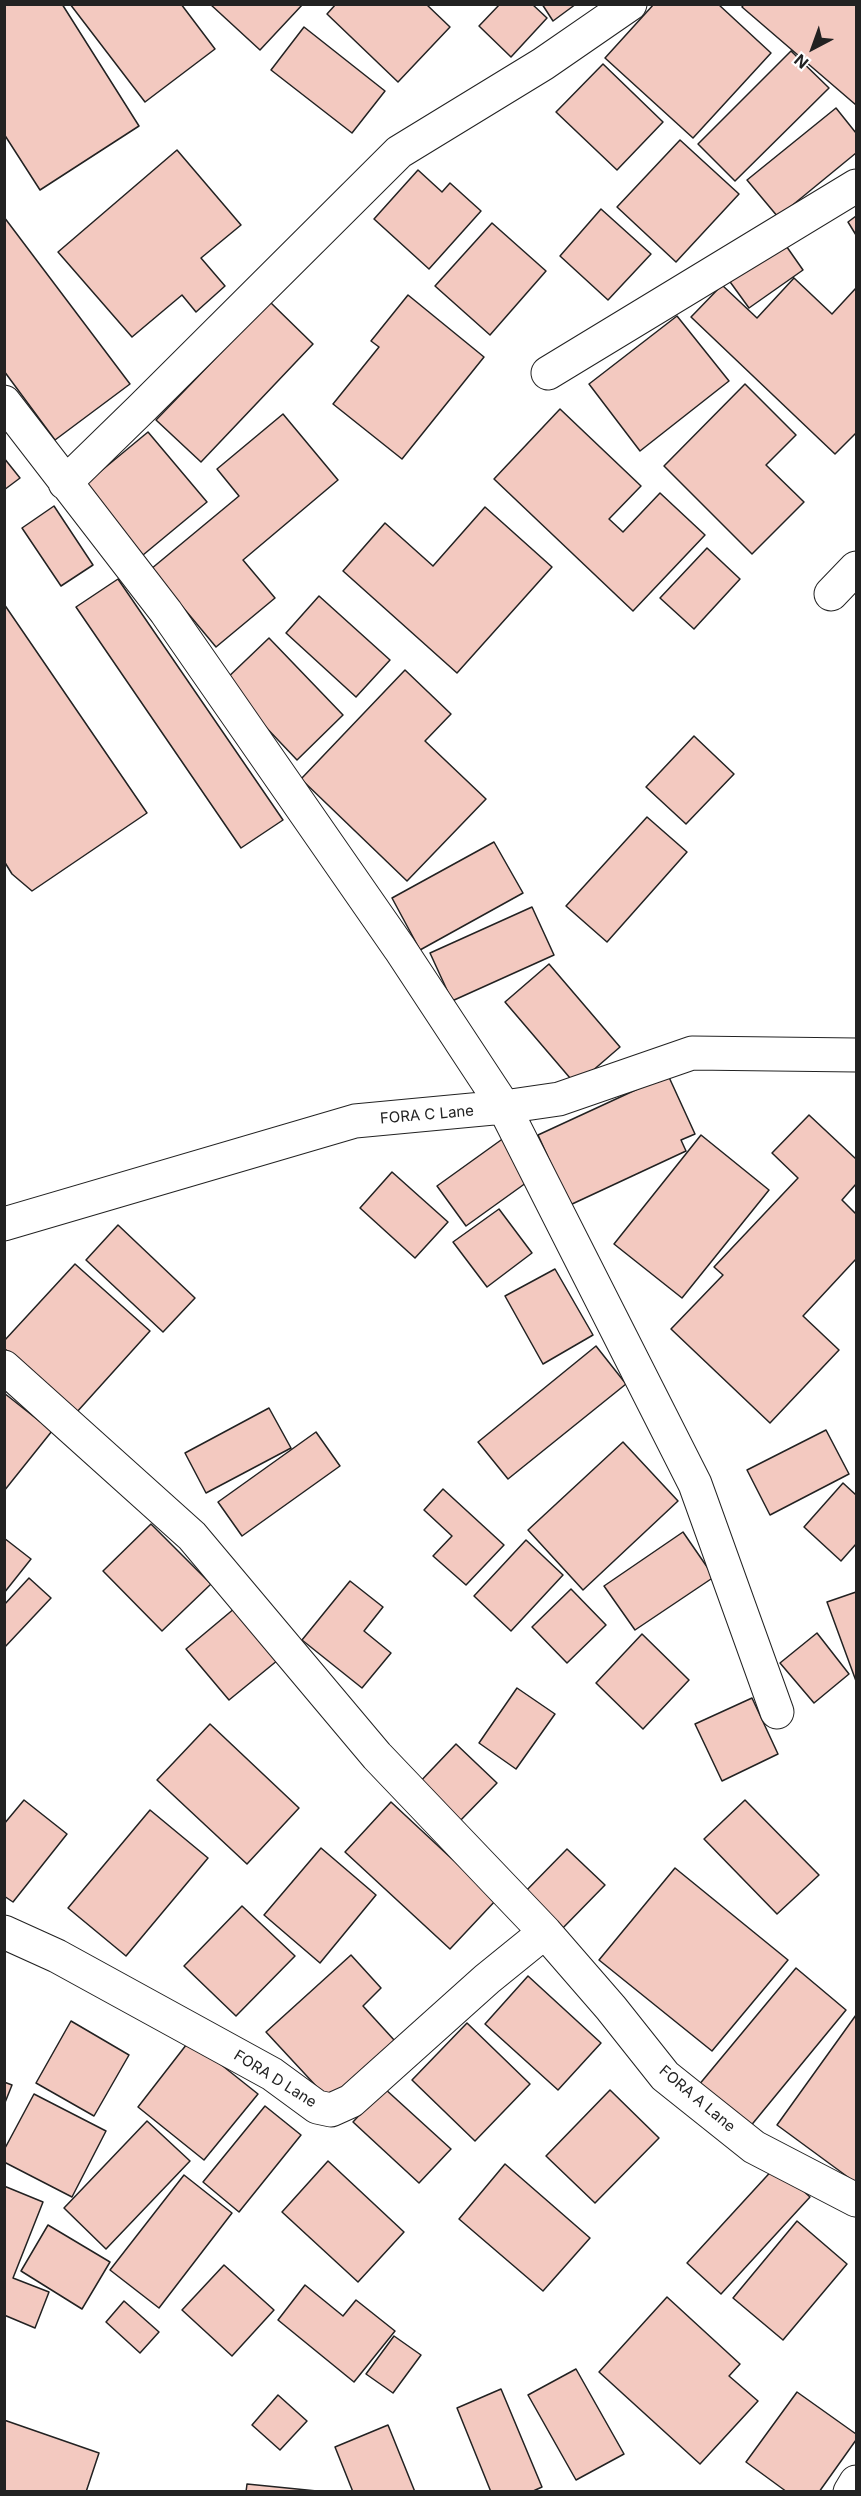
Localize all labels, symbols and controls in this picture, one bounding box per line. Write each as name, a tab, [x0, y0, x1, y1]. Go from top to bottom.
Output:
north arrow	[783, 18, 843, 78]
text: N	[790, 50, 812, 73]
street label: FORA C Lane	[379, 1102, 475, 1128]
street label: FORA D Lane	[230, 2046, 320, 2112]
street label: FORA A Lane	[655, 2062, 739, 2136]

